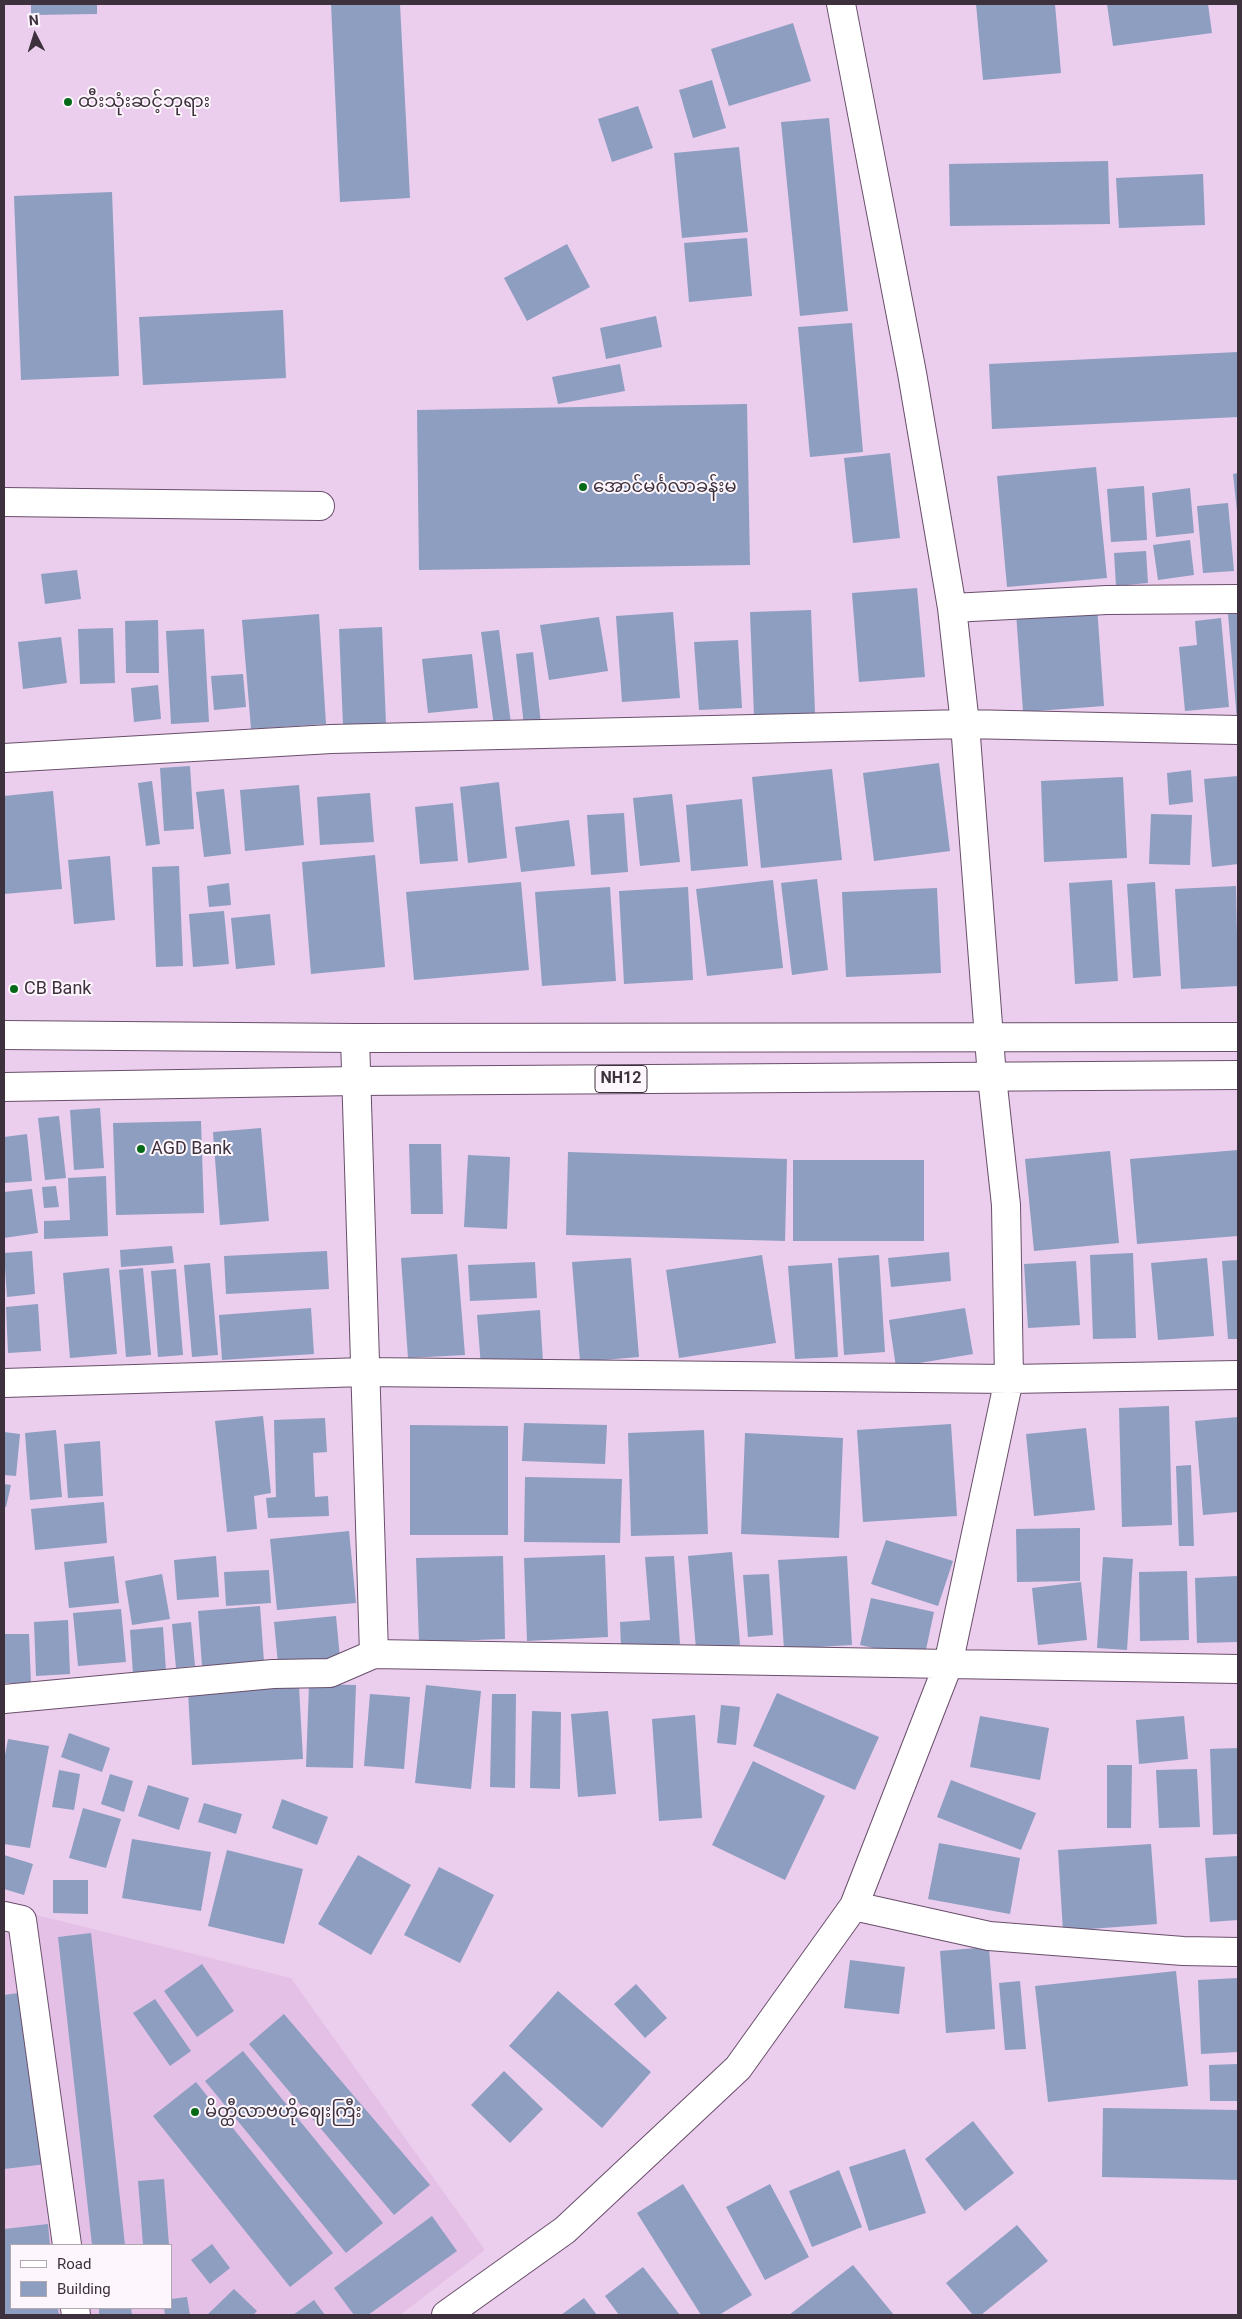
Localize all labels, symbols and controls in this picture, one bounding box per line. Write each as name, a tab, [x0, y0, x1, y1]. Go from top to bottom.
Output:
north arrow	[10, 10, 60, 60]
text: N	[28, 12, 39, 28]
place label: ထီးသုံးဆင့်ဘုရား	[78, 91, 210, 113]
marker: ထီးသုံးဆင့်ဘုရား	[62, 96, 74, 108]
place label: အောင်မင်္ဂလာခန်းမ	[593, 476, 737, 498]
marker: အောင်မင်္ဂလာခန်းမ	[577, 481, 589, 493]
place label: CB Bank	[24, 978, 91, 1000]
marker: CB Bank	[8, 983, 20, 995]
road number: NH12	[595, 1066, 647, 1092]
place label: AGD Bank	[151, 1138, 231, 1160]
marker: AGD Bank	[135, 1143, 147, 1155]
place label: မိတ္ထီလာဗဟိုဈေးကြီး	[205, 2101, 362, 2123]
marker: မိတ္ထီလာဗဟိုဈေးကြီး	[189, 2106, 201, 2118]
legend	[10, 2244, 172, 2309]
text: Road	[57, 2255, 91, 2273]
text: Building	[57, 2280, 111, 2298]

